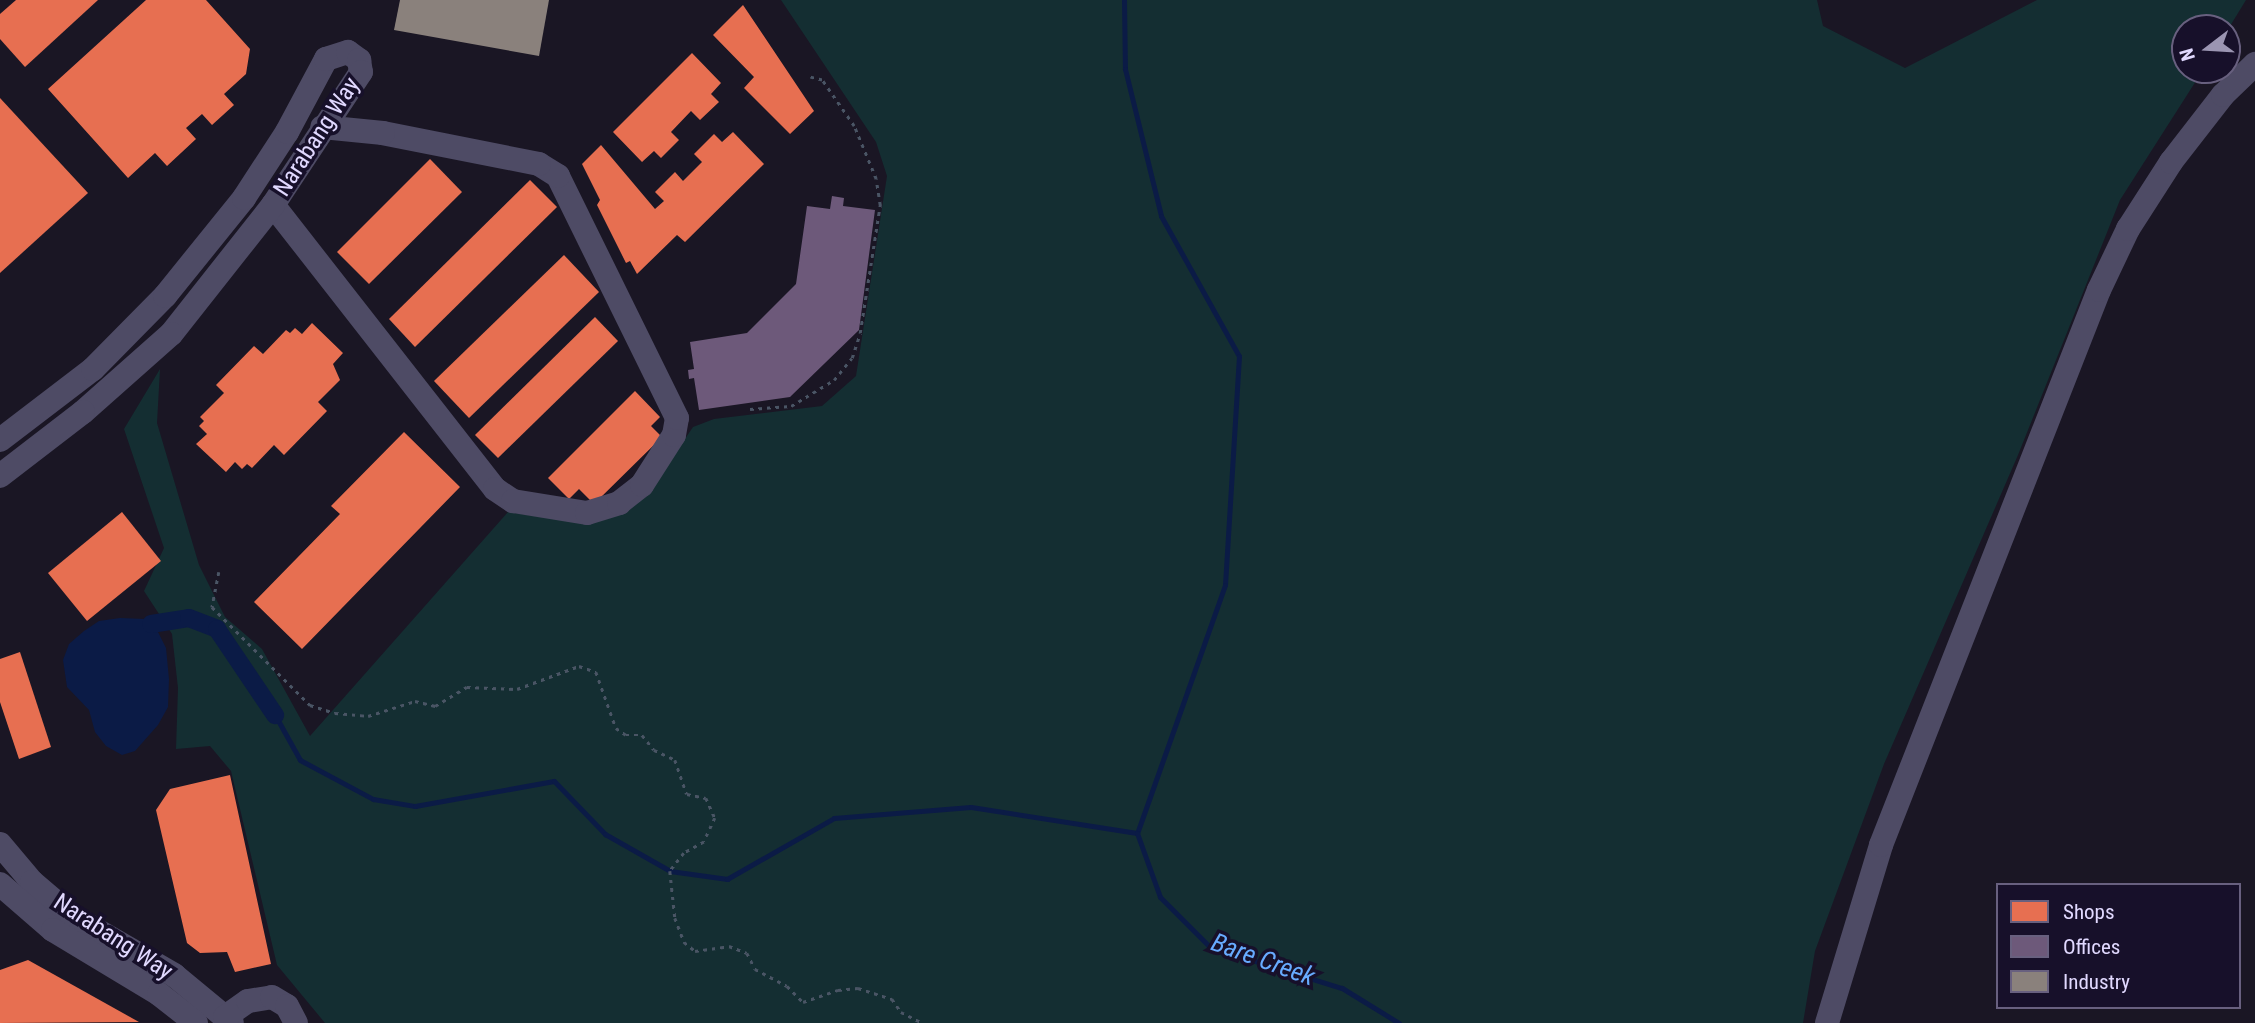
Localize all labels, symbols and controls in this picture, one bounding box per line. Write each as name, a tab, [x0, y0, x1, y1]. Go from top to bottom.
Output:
north arrow	[2171, 14, 2241, 84]
text: N	[2175, 46, 2200, 64]
street label: Narabang Way	[268, 72, 366, 202]
legend	[1996, 883, 2241, 1009]
street label: Narabang Way	[48, 888, 178, 986]
text: Shops	[2063, 900, 2115, 924]
water label: Bare Creek	[1207, 927, 1319, 993]
text: Offices	[2063, 935, 2120, 959]
text: Industry	[2063, 970, 2130, 994]

